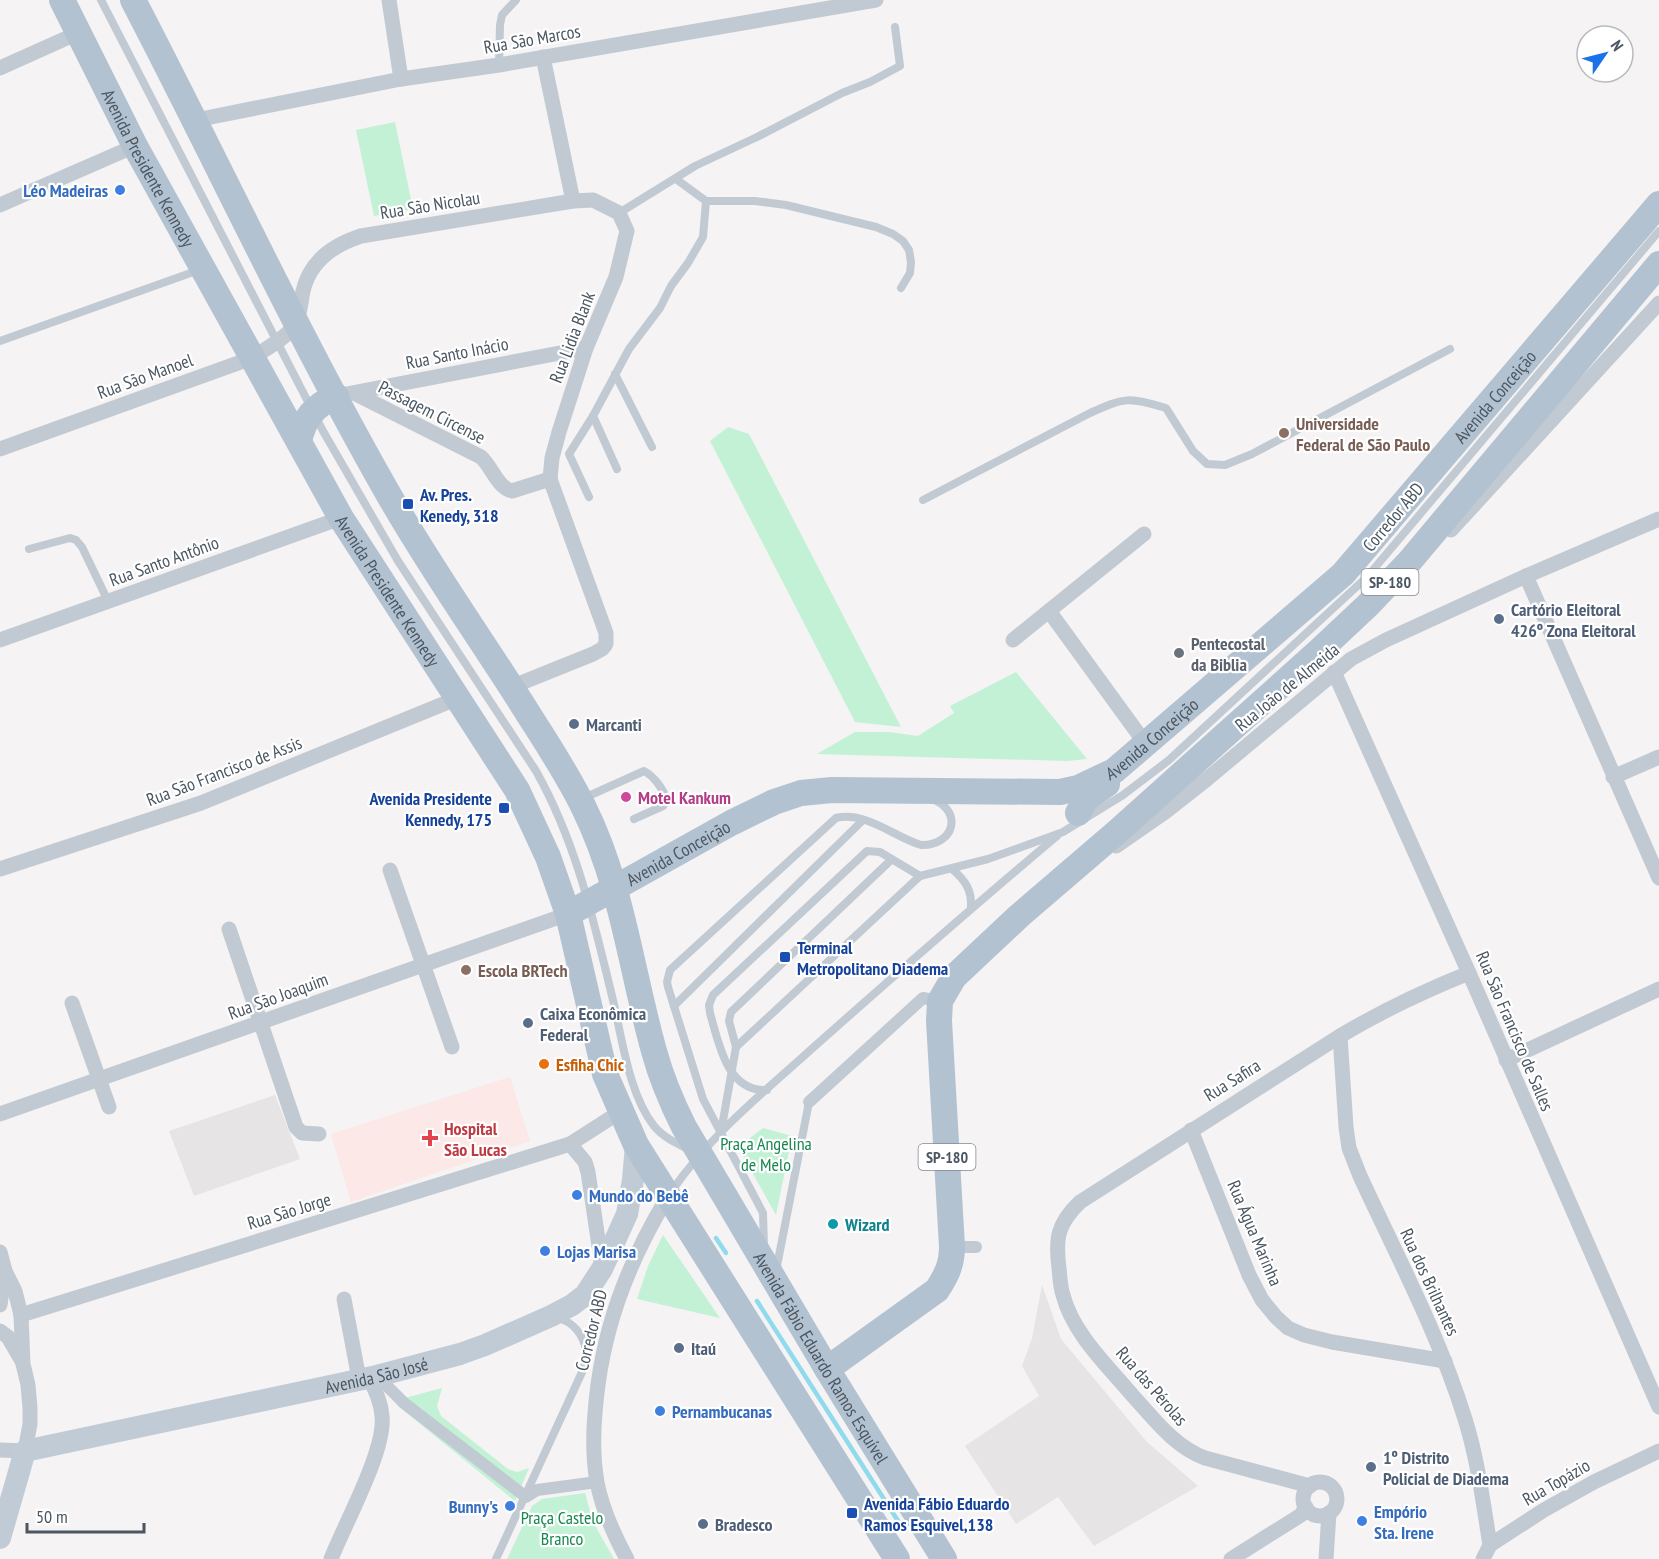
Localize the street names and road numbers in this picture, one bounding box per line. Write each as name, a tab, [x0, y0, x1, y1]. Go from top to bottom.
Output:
street label: Rua São Marcos	[482, 19, 582, 59]
street label: Avenida Presidente Kennedy	[97, 85, 200, 251]
street label: Rua São Nicolau	[379, 186, 481, 224]
street label: Rua Lidia Blank	[544, 288, 600, 386]
street label: Rua Santo Inácio	[404, 332, 510, 374]
street label: Avenida Conceição	[1448, 345, 1541, 448]
street label: Rua São Manoel	[94, 348, 197, 404]
street label: Passagem Circense	[375, 375, 489, 449]
street label: Corredor ABD	[1357, 478, 1429, 556]
street label: Avenida Presidente Kennedy	[331, 511, 446, 671]
street label: Rua Santo Antônio	[106, 530, 222, 591]
road number: SP-180	[1362, 569, 1418, 595]
street label: Rua João de Almeida	[1230, 638, 1344, 736]
street label: Avenida Conceição	[1102, 692, 1203, 785]
street label: Rua São Francisco de Assis	[143, 731, 305, 811]
street label: Avenida Conceição	[622, 814, 734, 891]
street label: Rua São Francisco de Salles	[1471, 948, 1559, 1114]
street label: Rua São Joaquim	[225, 967, 331, 1025]
street label: Rua Safira	[1199, 1054, 1265, 1106]
road number: SP-180	[918, 1144, 976, 1170]
street label: Rua Água Marinha	[1222, 1177, 1288, 1289]
street label: Rua São Jorge	[244, 1187, 334, 1235]
street label: Rua dos Brilhantes	[1395, 1225, 1465, 1339]
street label: Avenida Fábio Eduardo Ramos Esquível	[749, 1248, 894, 1468]
street label: Corredor ABD	[570, 1287, 612, 1373]
street label: Rua das Pérolas	[1111, 1342, 1193, 1430]
street label: Avenida São José	[323, 1352, 430, 1398]
street label: Rua Topázio	[1518, 1453, 1594, 1511]

